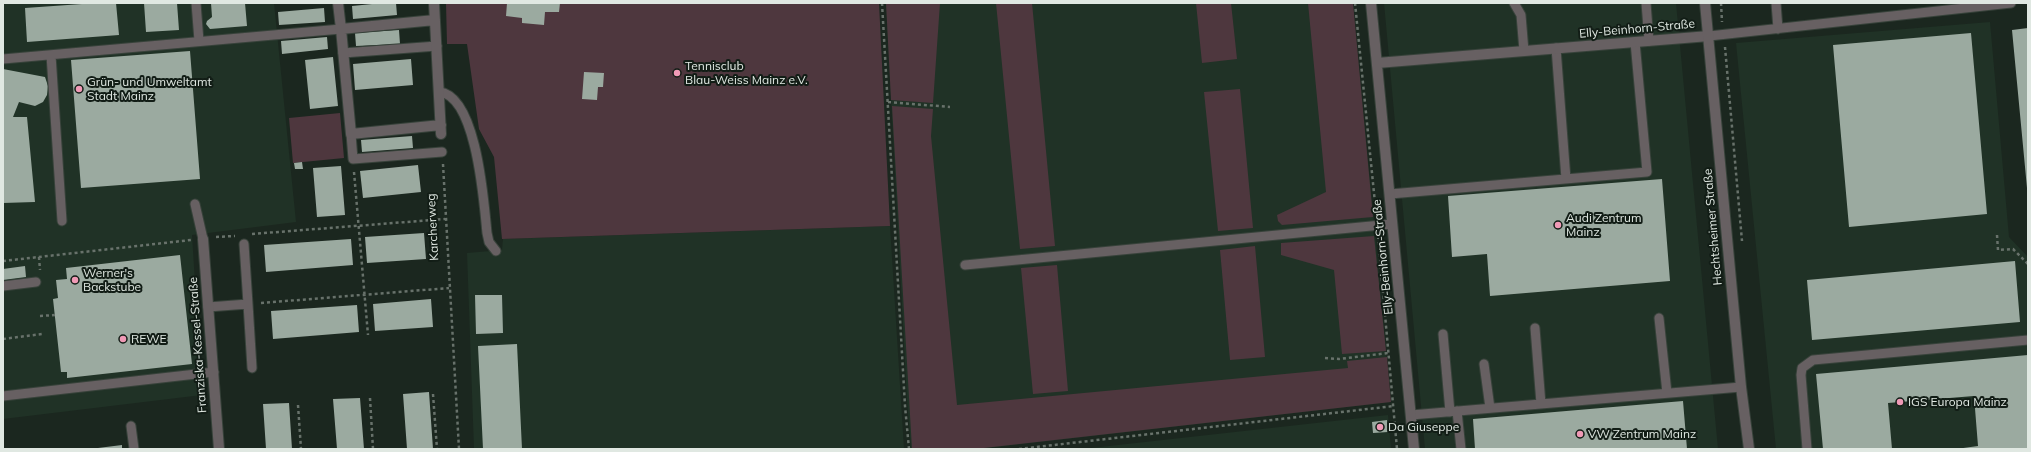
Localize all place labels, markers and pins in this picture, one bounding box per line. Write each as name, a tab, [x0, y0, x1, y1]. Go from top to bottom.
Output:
place label: Tennisclub Blau-Weiss Mainz e.V.	[685, 59, 808, 87]
marker: Tennisclub Blau-Weiss Mainz e.V.	[672, 68, 682, 78]
place label: Grün- und Umweltamt Stadt Mainz	[87, 75, 212, 103]
marker: Grün- und Umweltamt Stadt Mainz	[74, 84, 84, 94]
place label: Audi Zentrum Mainz	[1566, 211, 1641, 239]
marker: Audi Zentrum Mainz	[1553, 220, 1563, 230]
place label: Werner's Backstube	[83, 266, 141, 294]
marker: Werner's Backstube	[70, 275, 80, 285]
place label: REWE	[131, 332, 167, 346]
marker: REWE	[118, 334, 128, 344]
place label: IGS Europa Mainz	[1908, 395, 2007, 409]
marker: IGS Europa Mainz	[1895, 397, 1905, 407]
place label: Da Giuseppe	[1388, 420, 1459, 434]
marker: Da Giuseppe	[1375, 422, 1385, 432]
place label: VW Zentrum Mainz	[1588, 427, 1696, 441]
marker: VW Zentrum Mainz	[1575, 429, 1585, 439]

